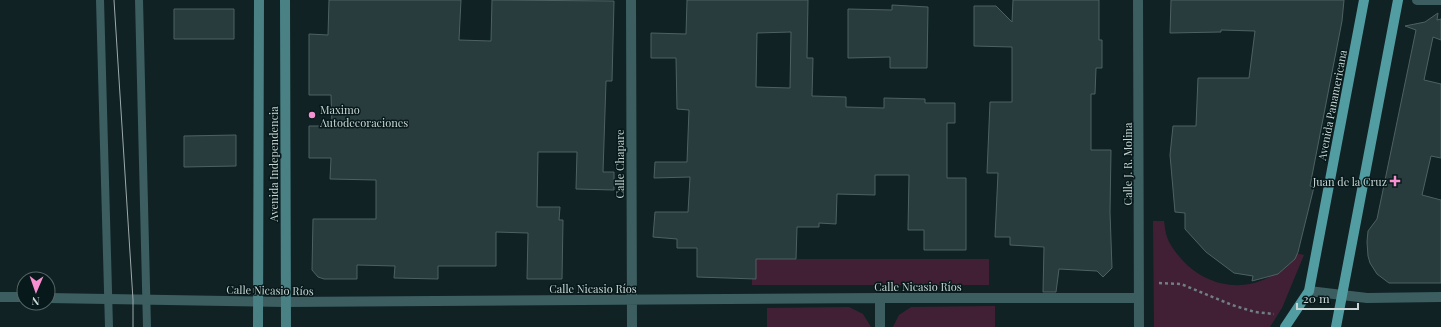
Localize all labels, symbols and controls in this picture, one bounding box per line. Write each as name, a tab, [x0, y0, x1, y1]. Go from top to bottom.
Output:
street label: Avenida Panamericana	[1314, 48, 1350, 163]
place label: Maximo Autodecoraciones	[319, 102, 408, 130]
street label: Avenida Independencia	[266, 106, 281, 223]
marker: Maximo Autodecoraciones	[307, 110, 317, 120]
street label: Calle J. R. Molina	[1120, 122, 1135, 205]
street label: Calle Chapare	[612, 129, 627, 199]
place label: Juan de la Cruz	[1312, 174, 1387, 189]
marker: Juan de la Cruz	[1390, 176, 1400, 186]
north arrow	[16, 271, 56, 311]
street label: Calle Nicasio Ríos	[874, 279, 962, 294]
street label: Calle Nicasio Ríos	[549, 281, 637, 296]
street label: Calle Nicasio Ríos	[226, 282, 314, 298]
scale bar	[1297, 285, 1358, 311]
text: 20 m	[1303, 290, 1330, 306]
text: N	[31, 294, 40, 309]

